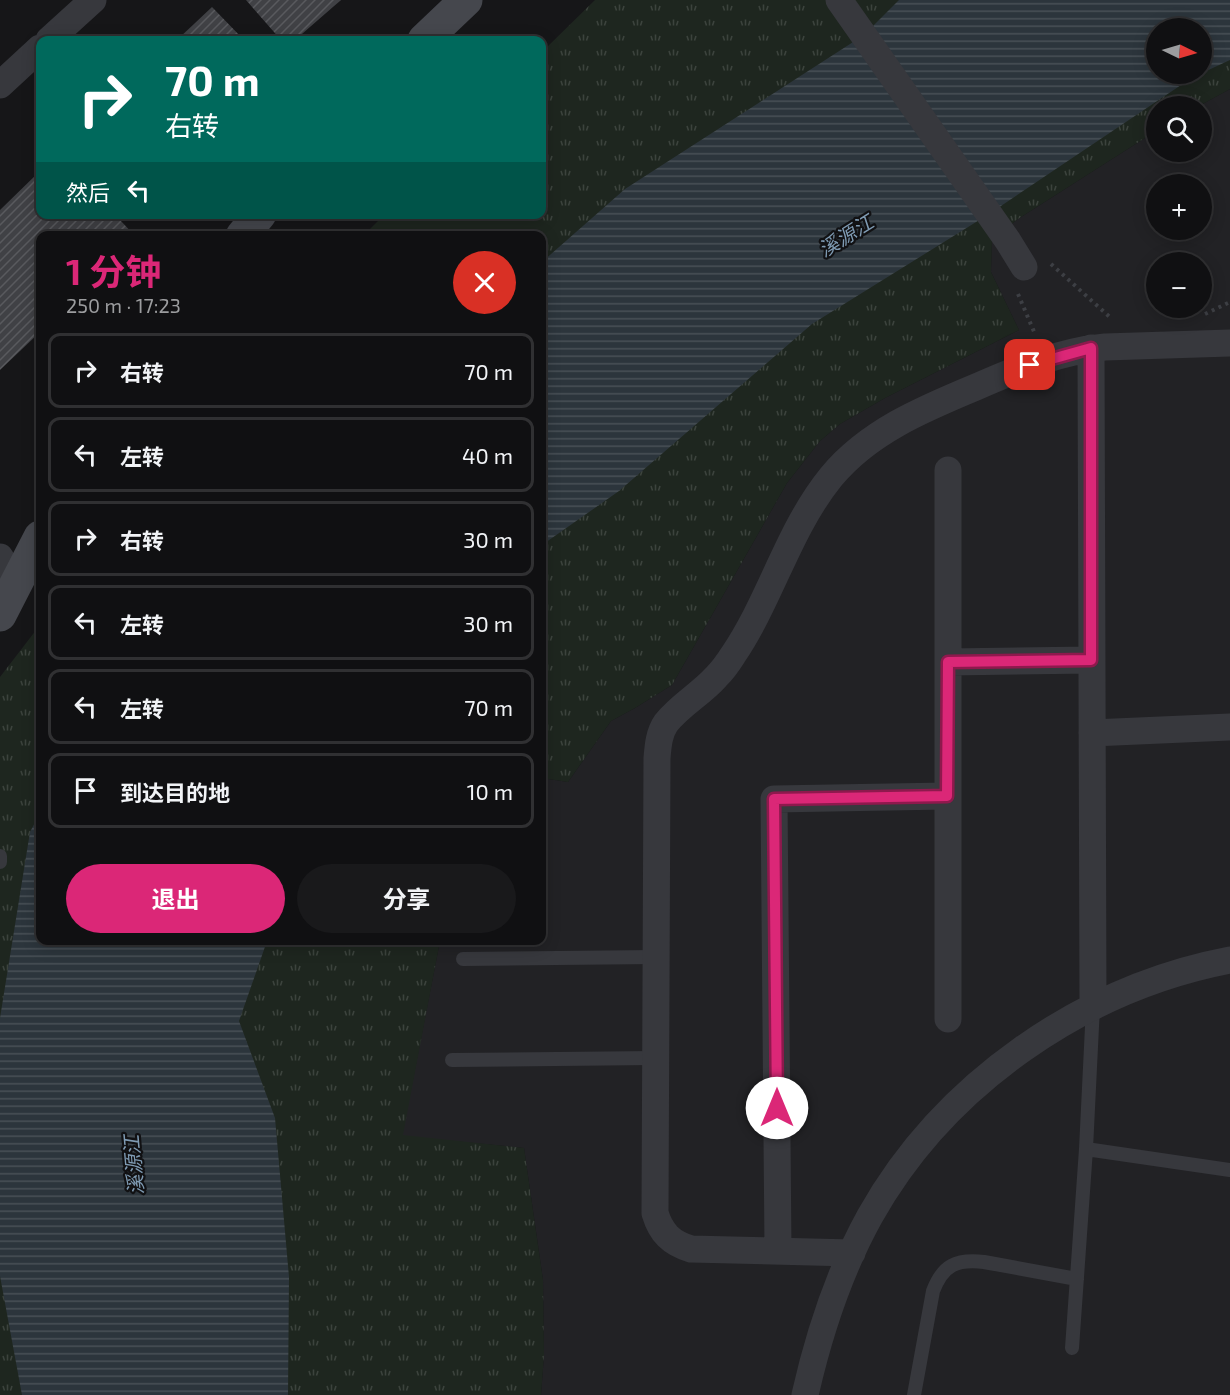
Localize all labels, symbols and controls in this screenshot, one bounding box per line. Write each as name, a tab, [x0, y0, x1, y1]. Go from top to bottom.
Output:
north arrow	[1146, 18, 1212, 84]
map controls	[1146, 18, 1212, 318]
text: 70 m	[165, 54, 260, 104]
icon: right	[66, 60, 144, 138]
button: search	[1146, 96, 1212, 162]
text: 右转	[165, 109, 219, 141]
icon: left	[122, 174, 155, 207]
button: +	[1146, 174, 1212, 240]
text: 然后	[66, 179, 110, 205]
water label: 溪源江	[814, 208, 879, 261]
text: 1 分钟	[66, 249, 161, 292]
button: close	[453, 251, 516, 314]
button: −	[1146, 252, 1212, 318]
text: 250 m · 17:23	[66, 293, 181, 317]
pin	[1004, 339, 1055, 390]
icon: arrive	[1013, 348, 1046, 381]
icon: right	[69, 354, 102, 387]
text: 70 m	[464, 358, 513, 384]
text: 右转	[120, 359, 164, 385]
icon: left	[69, 438, 102, 471]
text: 40 m	[462, 442, 513, 468]
text: 左转	[120, 443, 164, 469]
icon: right	[69, 522, 102, 555]
text: 30 m	[463, 526, 513, 552]
text: 右转	[120, 527, 164, 553]
icon: left	[69, 606, 102, 639]
text: 30 m	[463, 610, 513, 636]
text: 左转	[120, 611, 164, 637]
icon: left	[69, 690, 102, 723]
text: 70 m	[464, 694, 513, 720]
text: 左转	[120, 695, 164, 721]
icon: arrive	[69, 774, 102, 807]
text: 10 m	[467, 778, 513, 804]
text: 到达目的地	[120, 779, 230, 805]
button: 退出	[66, 864, 285, 933]
button: 分享	[297, 864, 516, 933]
position arrow	[745, 1076, 809, 1140]
water label: 溪源江	[118, 1132, 148, 1196]

